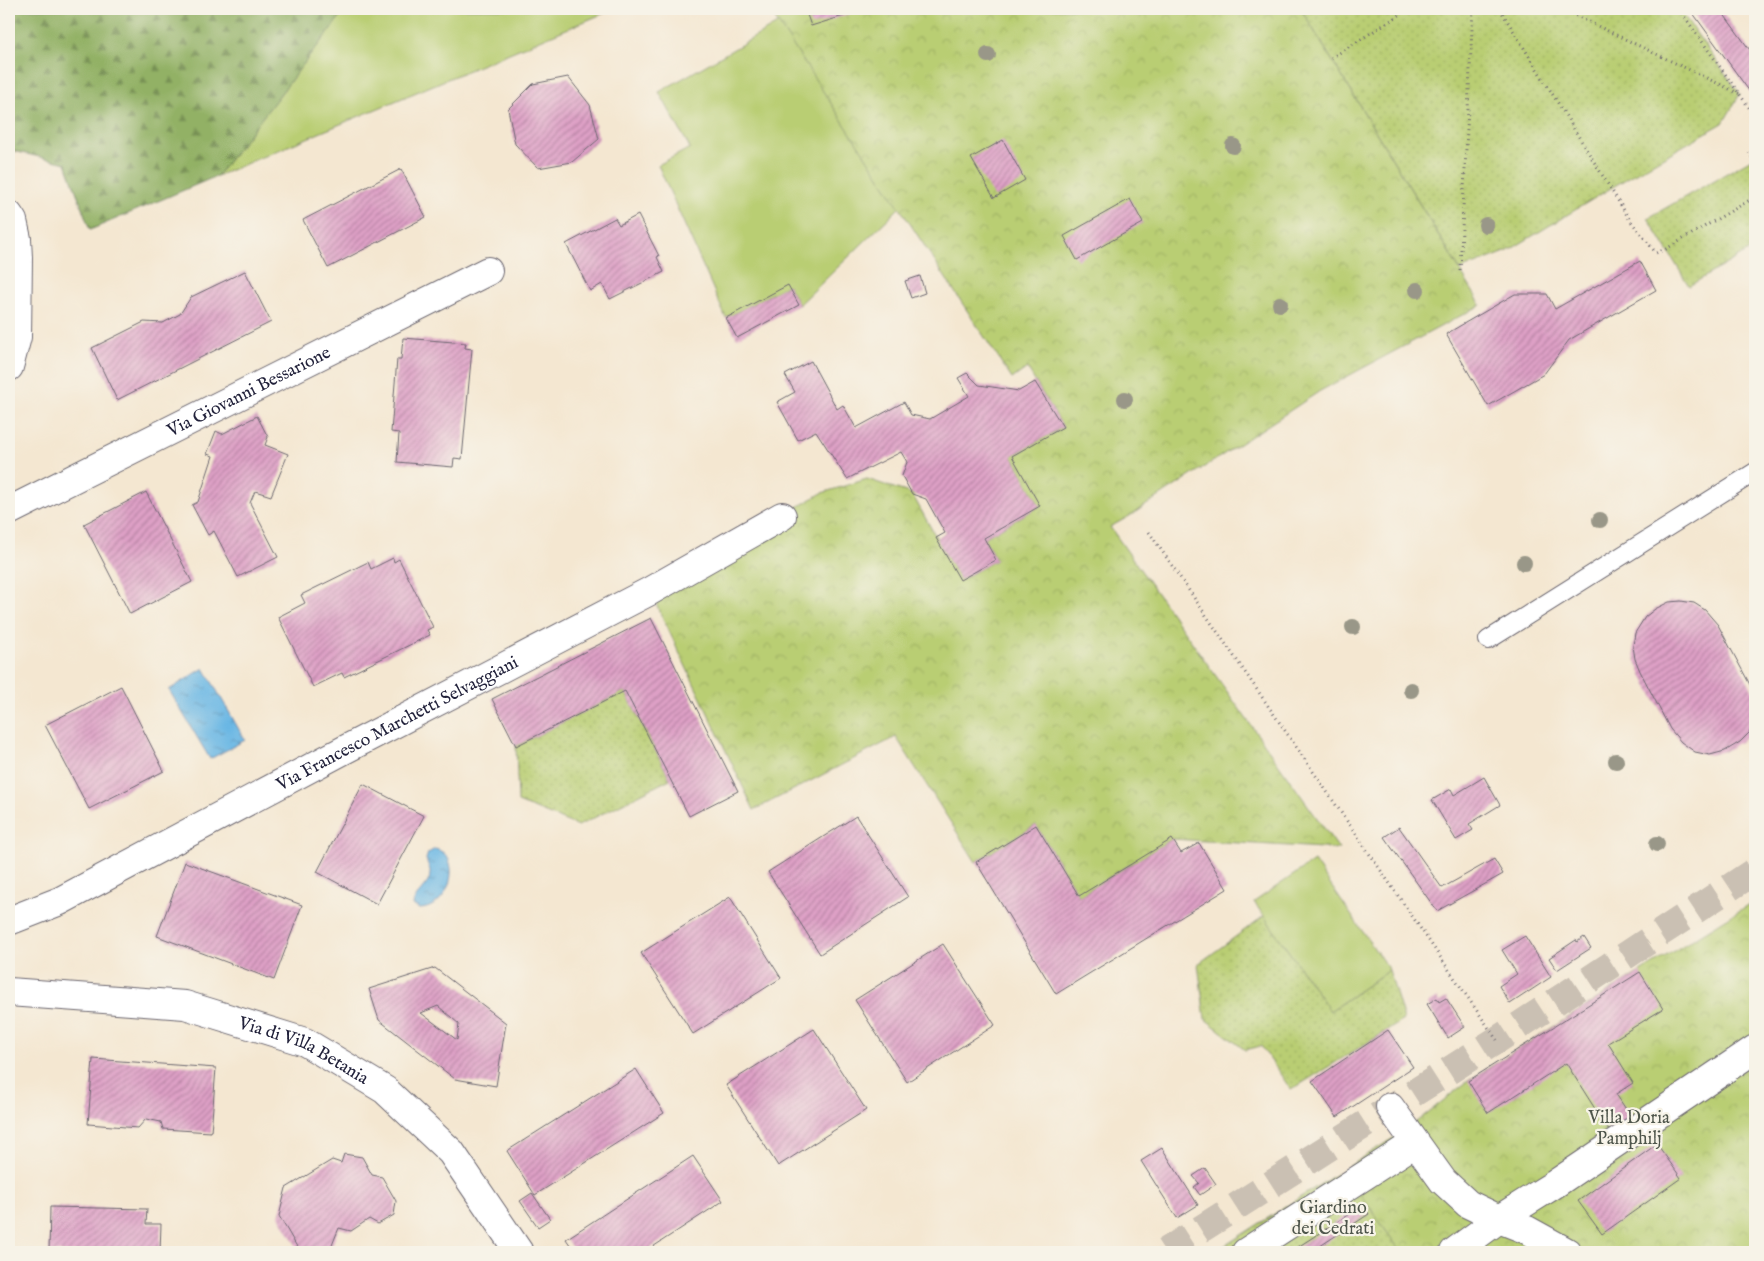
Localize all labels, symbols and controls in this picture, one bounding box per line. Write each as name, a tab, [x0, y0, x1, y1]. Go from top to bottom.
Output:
street label: Via Giovanni Bessarione	[163, 342, 335, 443]
street label: Via Francesco Marchetti Selvaggiani	[272, 651, 523, 797]
street label: Via di Villa Betania	[235, 1012, 373, 1091]
park label: Villa Doria Pamphilj	[1587, 1107, 1670, 1151]
park label: Giardino dei Cedrati	[1292, 1197, 1375, 1241]

